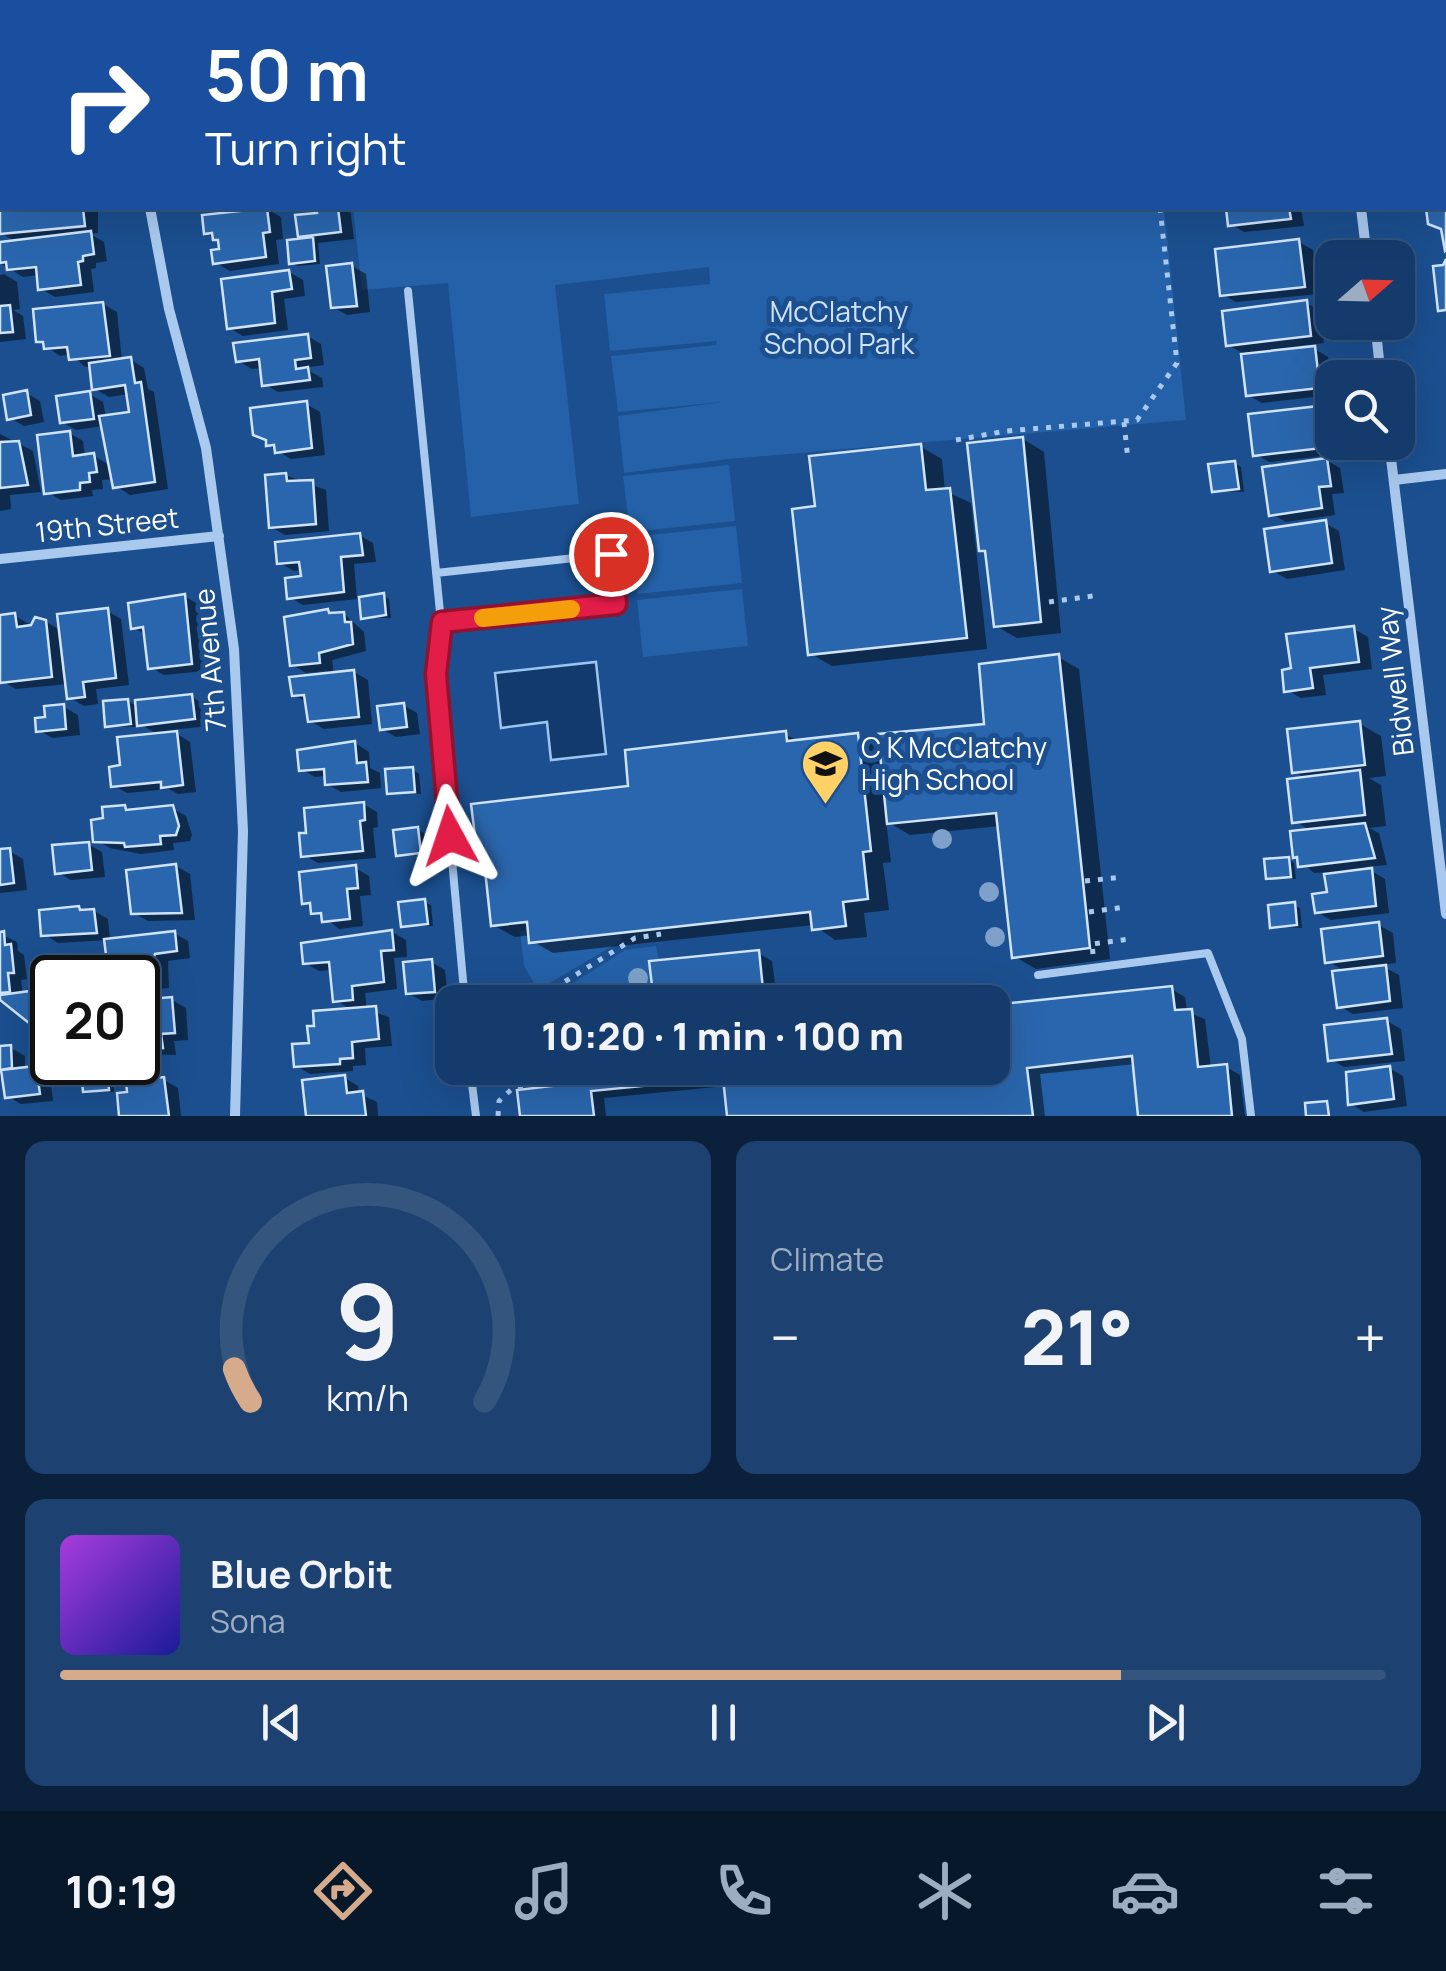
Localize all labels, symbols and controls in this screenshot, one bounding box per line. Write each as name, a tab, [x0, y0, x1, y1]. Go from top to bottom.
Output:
text: 50 m	[205, 26, 369, 122]
icon: right	[40, 40, 170, 170]
text: Turn right	[205, 117, 406, 179]
north arrow	[1315, 240, 1415, 340]
map controls	[1315, 240, 1415, 460]
park label: McClatchy School Park	[764, 292, 915, 362]
button: search	[1315, 360, 1415, 460]
street label: 19th Street	[33, 498, 180, 550]
pin	[569, 512, 654, 597]
icon: arrive	[584, 527, 639, 582]
street label: 7th Avenue	[184, 587, 234, 733]
street label: Bidwell Way	[1366, 604, 1422, 758]
place label: C K McClatchy High School	[861, 728, 1047, 798]
school or university icon: C K McClatchy High School	[800, 738, 852, 806]
position arrow	[398, 784, 502, 888]
speed limit sign: 20	[30, 955, 160, 1085]
text: 10:20 · 1 min · 100 m	[541, 1009, 904, 1061]
text: Climate	[771, 1237, 884, 1281]
text: 9	[335, 1248, 400, 1390]
text: 21°	[1021, 1285, 1134, 1388]
text: −	[771, 1299, 800, 1375]
text: +	[1354, 1299, 1386, 1375]
text: km/h	[326, 1373, 409, 1422]
text: Blue Orbit	[210, 1547, 393, 1599]
text: Sona	[210, 1599, 285, 1643]
icon: previous	[254, 1695, 309, 1750]
icon: pause	[696, 1695, 751, 1750]
icon: next	[1138, 1695, 1193, 1750]
icon: directions	[308, 1856, 378, 1926]
icon: music	[509, 1856, 579, 1926]
icon: phone	[709, 1856, 779, 1926]
icon: climate	[910, 1856, 980, 1926]
icon: car	[1110, 1856, 1180, 1926]
icon: filters	[1311, 1856, 1381, 1926]
text: 10:19	[65, 1860, 178, 1922]

